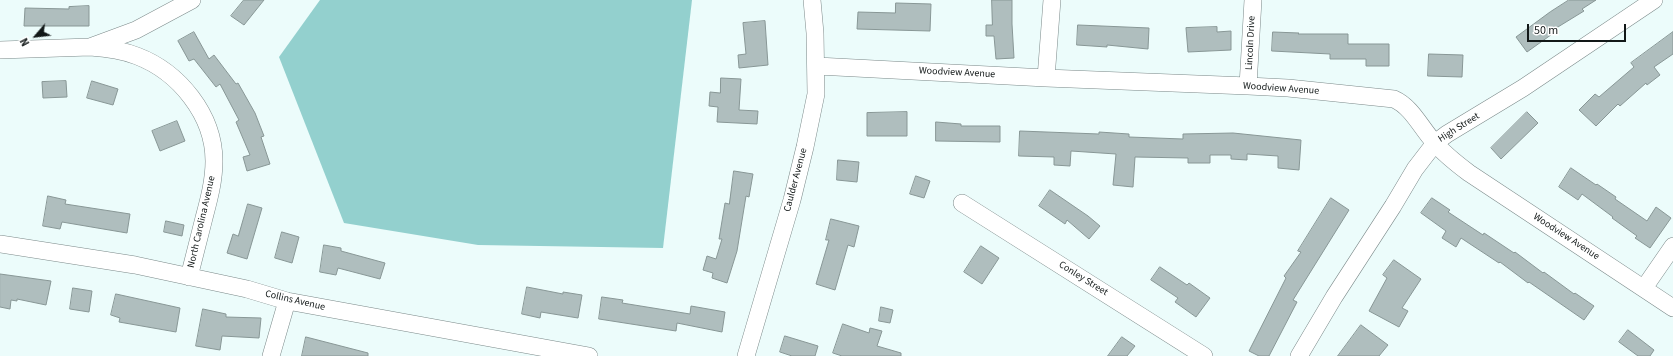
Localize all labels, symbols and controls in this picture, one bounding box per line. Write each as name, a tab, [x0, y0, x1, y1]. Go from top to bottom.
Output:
north arrow	[16, 16, 56, 56]
street label: Lincoln Drive	[1244, 16, 1258, 70]
scale bar	[1529, 16, 1628, 42]
text: 50 m	[1534, 22, 1558, 39]
text: N	[17, 35, 33, 49]
street label: Woodview Avenue	[919, 65, 995, 81]
street label: Woodview Avenue	[1242, 80, 1320, 98]
street label: High Street	[1436, 111, 1482, 145]
street label: Caulder Avenue	[782, 147, 810, 213]
street label: North Carolina Avenue	[186, 175, 218, 269]
street label: Woodview Avenue	[1531, 211, 1601, 263]
street label: Conley Street	[1056, 259, 1110, 299]
street label: Collins Avenue	[264, 288, 326, 314]

